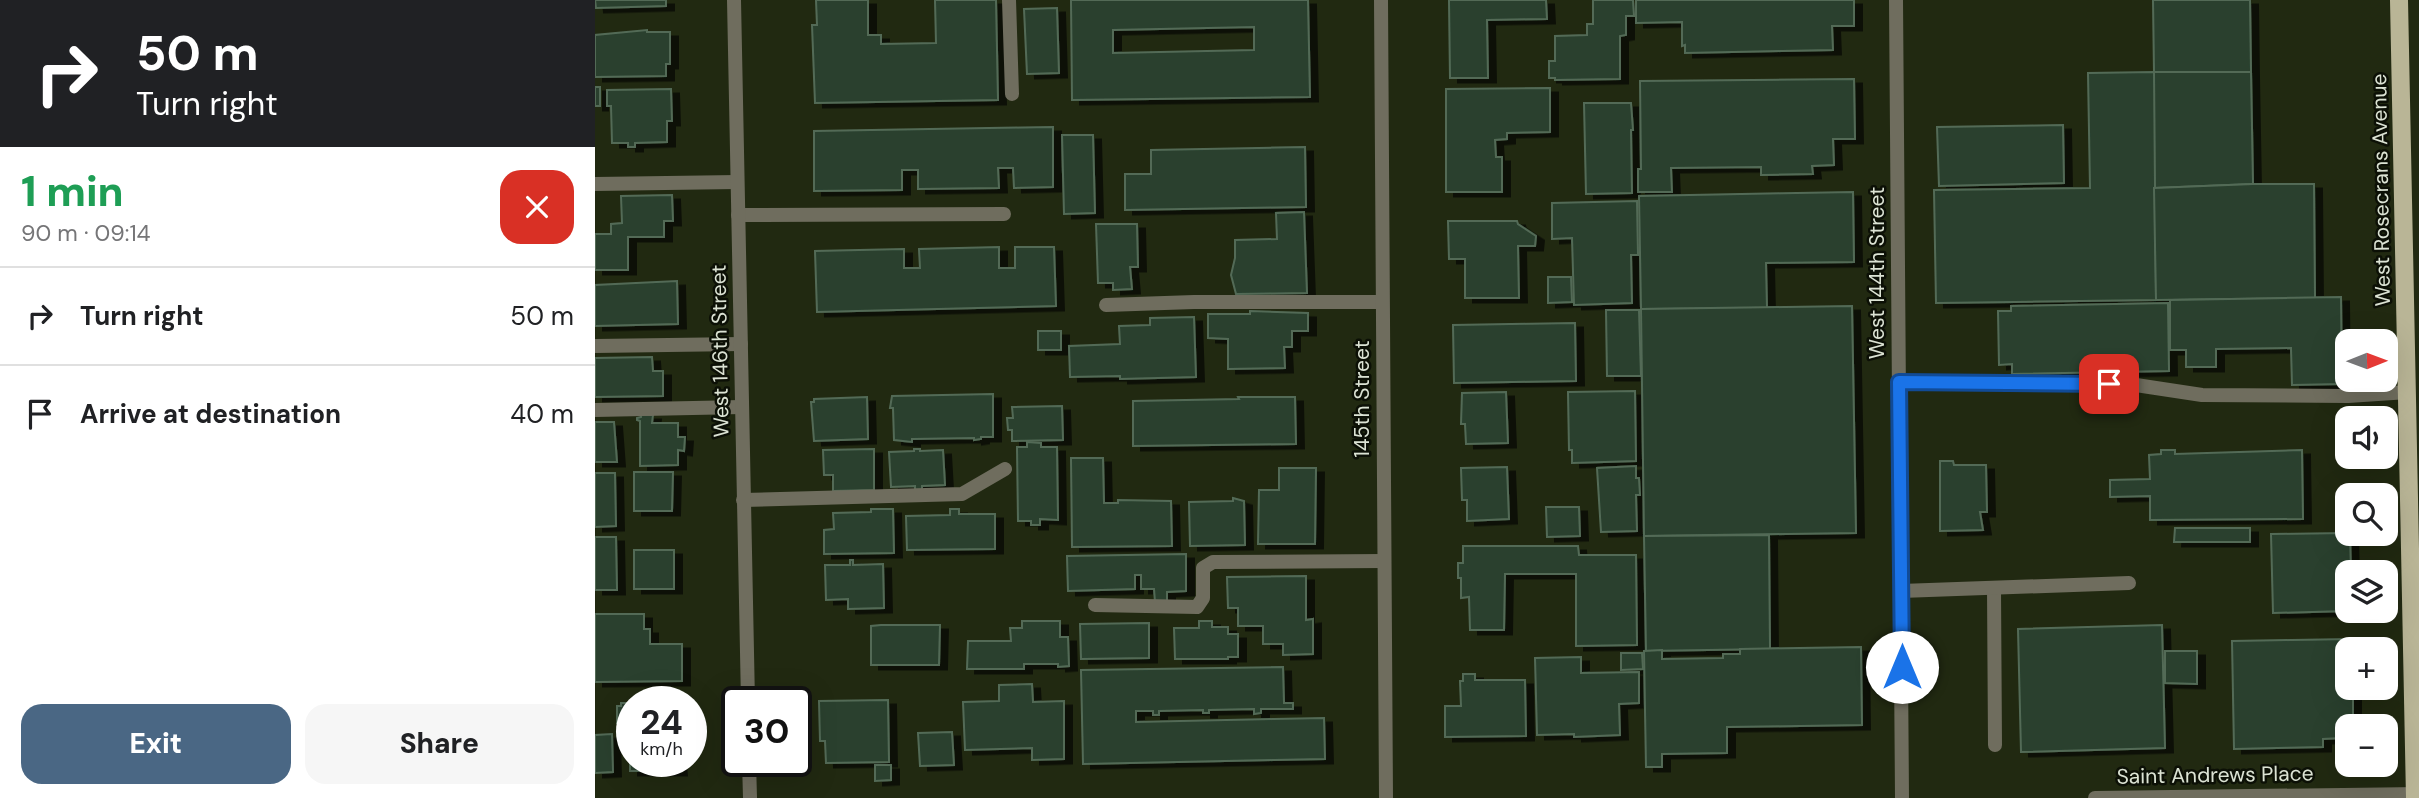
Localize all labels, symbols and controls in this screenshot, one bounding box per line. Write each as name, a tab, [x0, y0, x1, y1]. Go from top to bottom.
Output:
text: 50 m	[136, 21, 259, 85]
icon: right	[21, 28, 112, 119]
street label: West Rosecrans Avenue	[2365, 73, 2397, 307]
text: Turn right	[136, 83, 278, 125]
text: 1 min	[21, 164, 124, 219]
button: close	[500, 170, 574, 244]
street label: West 144th Street	[1863, 187, 1891, 359]
text: 90 m · 09:14	[21, 218, 151, 248]
street label: West 146th Street	[704, 264, 736, 438]
icon: right	[21, 297, 59, 335]
text: Turn right	[80, 299, 204, 333]
text: 50 m	[510, 299, 574, 333]
north arrow	[2335, 329, 2397, 392]
map controls	[2335, 329, 2398, 777]
street label: 145th Street	[1348, 340, 1376, 458]
pin	[2079, 354, 2139, 414]
icon: arrive	[2090, 365, 2128, 403]
icon: arrive	[21, 395, 59, 433]
text: Arrive at destination	[80, 397, 341, 431]
text: 40 m	[510, 397, 574, 431]
button: sound	[2335, 406, 2398, 469]
button: search	[2335, 483, 2398, 546]
button: layers	[2335, 560, 2398, 623]
position arrow	[1865, 630, 1939, 704]
button: +	[2335, 637, 2398, 700]
speed limit sign: 30	[721, 686, 812, 777]
text: 24	[640, 699, 683, 745]
button: Exit	[21, 704, 291, 784]
button: Share	[305, 704, 574, 784]
button: −	[2335, 714, 2398, 777]
text: km/h	[640, 737, 683, 761]
street label: Saint Andrews Place	[2116, 759, 2314, 791]

